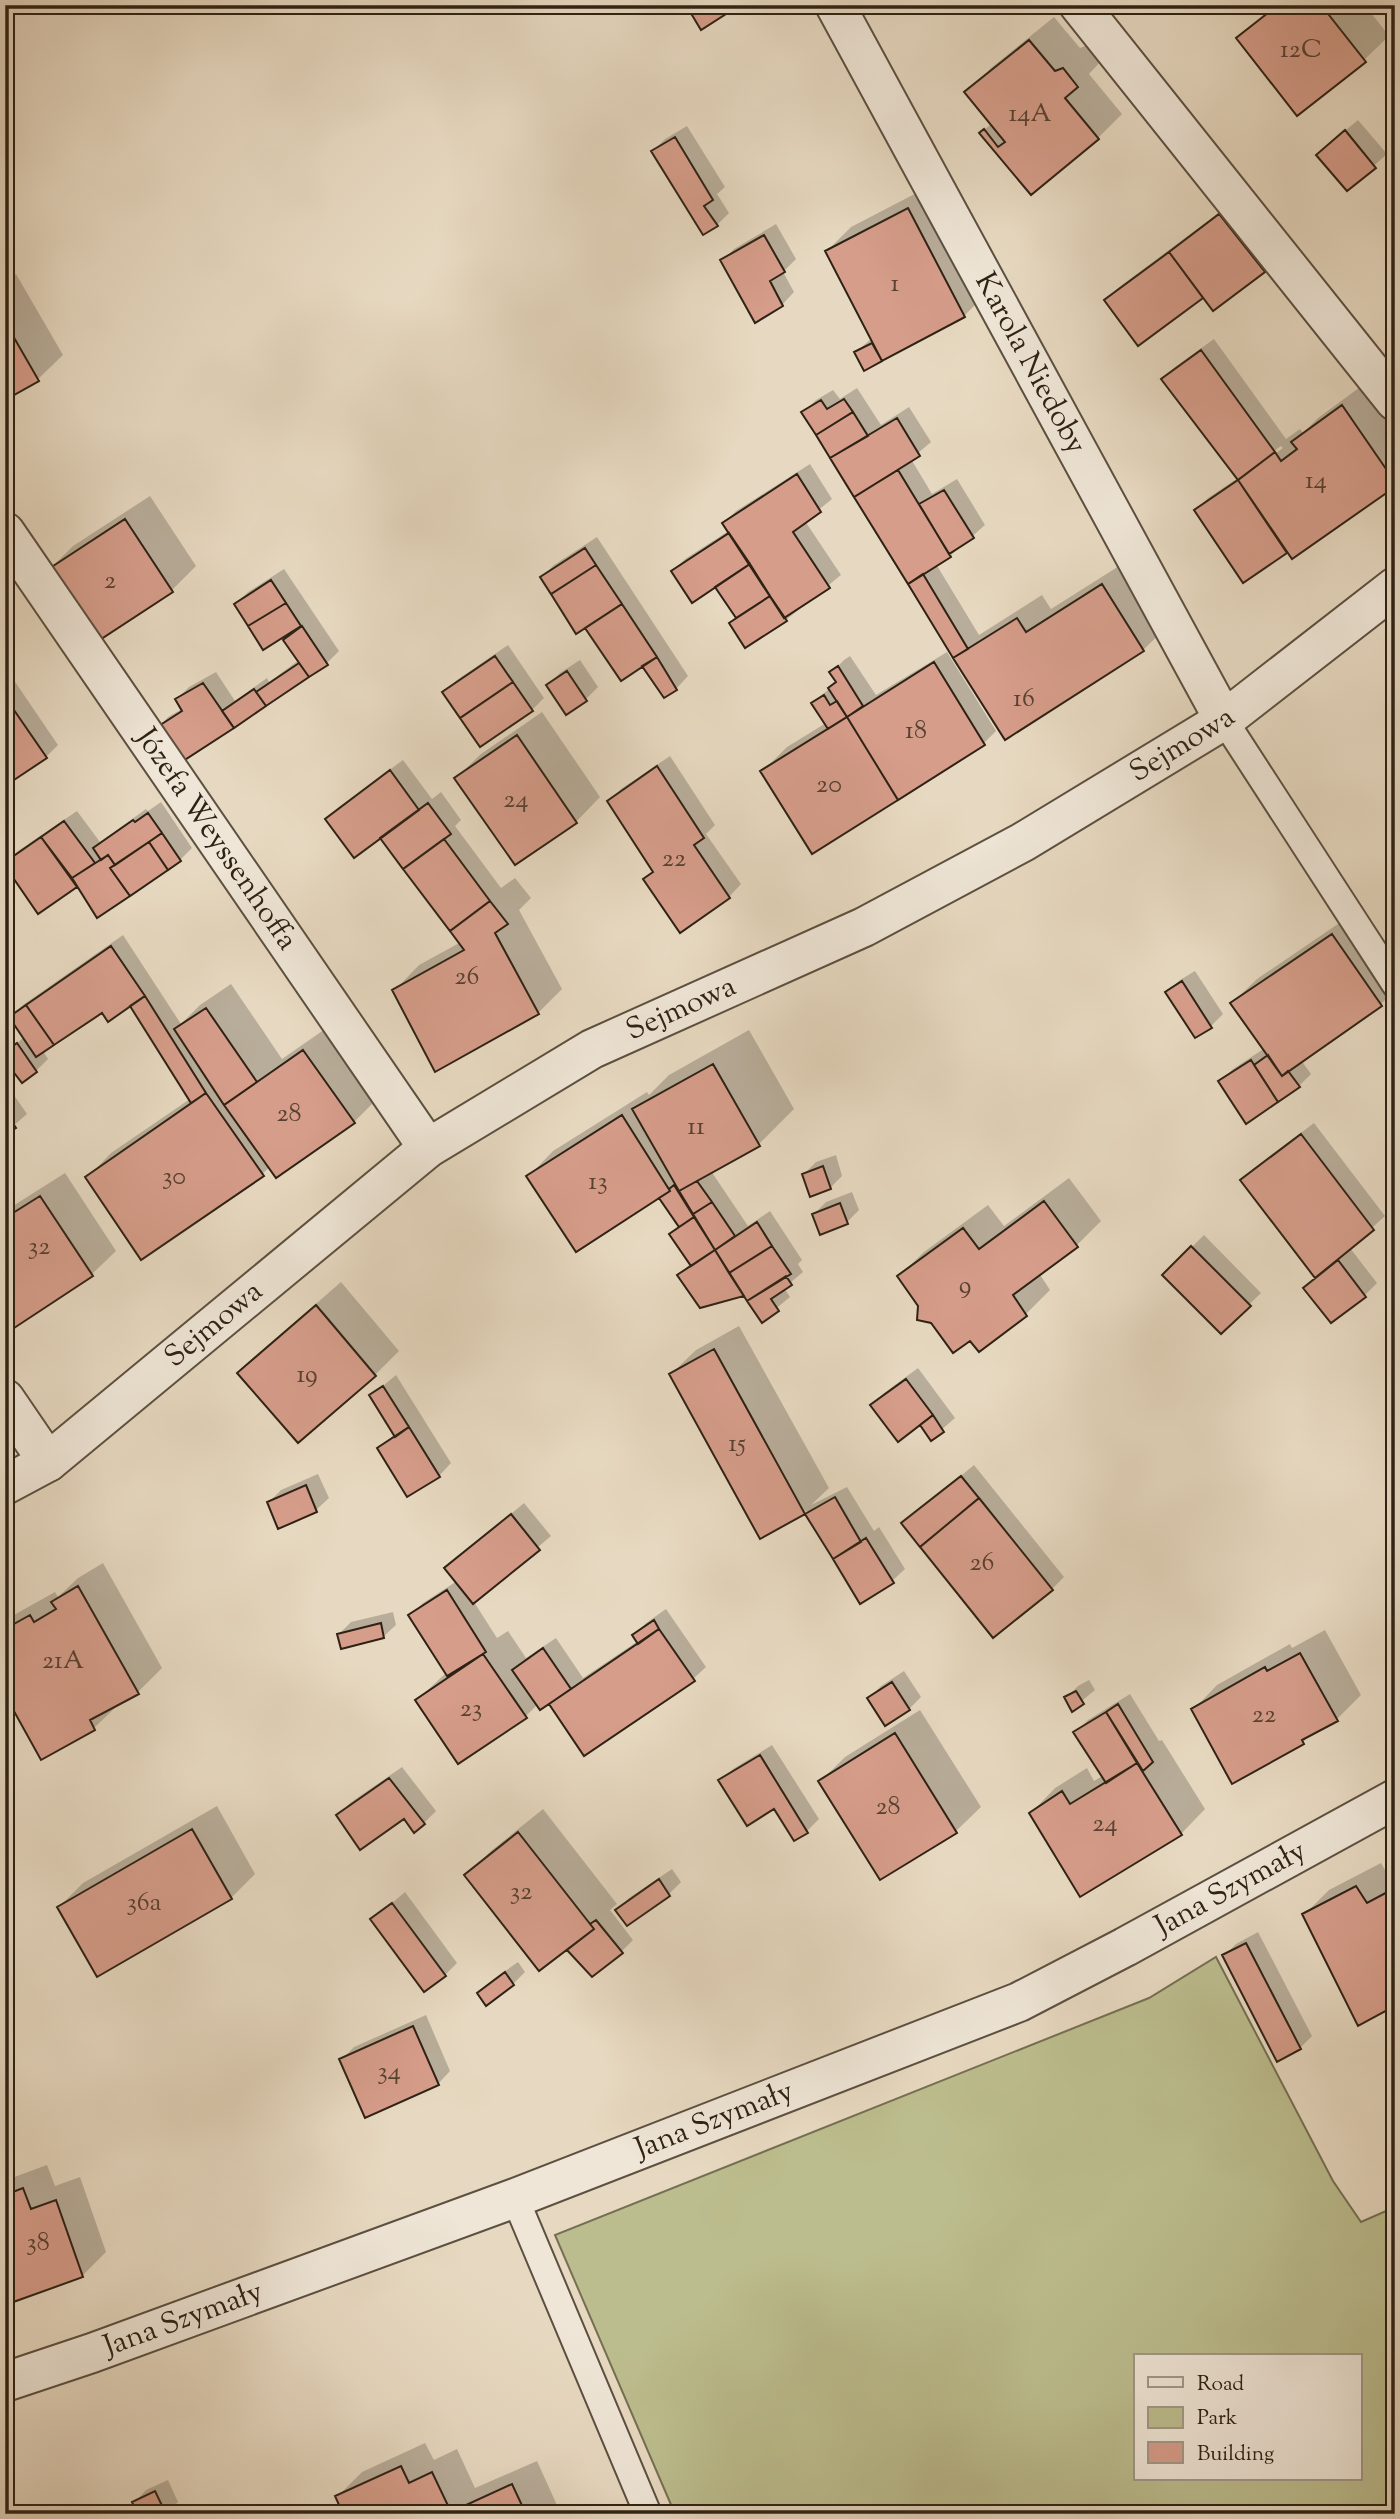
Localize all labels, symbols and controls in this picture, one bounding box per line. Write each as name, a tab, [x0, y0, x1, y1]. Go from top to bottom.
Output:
house number: 12C	[1280, 32, 1322, 69]
house number: 14A	[1008, 96, 1052, 133]
street label: Karola Niedoby	[963, 265, 1097, 462]
house number: 1	[891, 266, 900, 303]
house number: 14	[1305, 463, 1327, 500]
house number: 2	[104, 563, 116, 600]
house number: 16	[1013, 681, 1035, 718]
street label: Sejmowa	[1121, 697, 1245, 794]
house number: 18	[905, 713, 927, 750]
street label: Józefa Weyssenhoffa	[123, 718, 308, 959]
house number: 20	[816, 767, 842, 804]
house number: 24	[503, 782, 529, 819]
house number: 22	[662, 841, 686, 878]
house number: 26	[454, 959, 480, 996]
street label: Sejmowa	[619, 966, 743, 1052]
house number: 28	[276, 1096, 302, 1133]
house number: 11	[687, 1109, 705, 1146]
house number: 30	[162, 1159, 186, 1196]
house number: 13	[588, 1164, 608, 1201]
house number: 32	[28, 1229, 50, 1266]
house number: 9	[959, 1268, 971, 1305]
street label: Sejmowa	[155, 1271, 273, 1379]
house number: 19	[296, 1357, 318, 1394]
house number: 15	[728, 1426, 746, 1463]
house number: 26	[969, 1545, 995, 1582]
house number: 21A	[42, 1643, 84, 1680]
house number: 23	[460, 1691, 482, 1728]
house number: 22	[1252, 1697, 1276, 1734]
house number: 28	[875, 1789, 901, 1826]
house number: 24	[1092, 1806, 1118, 1843]
street label: Jana Szymały	[1146, 1830, 1314, 1949]
house number: 32	[510, 1874, 532, 1911]
house number: 36a	[126, 1885, 162, 1922]
house number: 34	[377, 2054, 401, 2091]
street label: Jana Szymały	[627, 2070, 800, 2171]
house number: 38	[26, 2225, 50, 2262]
street label: Jana Szymały	[96, 2271, 269, 2369]
legend	[1134, 2354, 1362, 2480]
text: Road	[1197, 2370, 1244, 2400]
text: Park	[1197, 2404, 1238, 2434]
text: Building	[1197, 2440, 1274, 2470]

